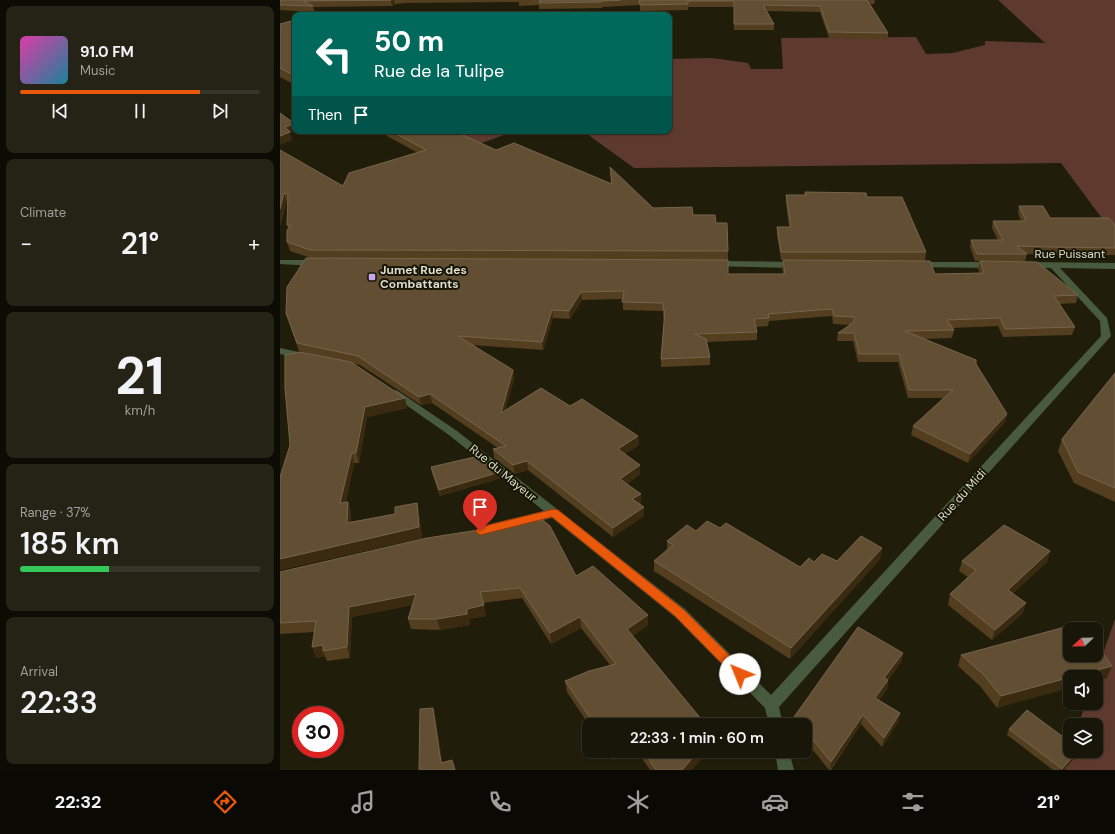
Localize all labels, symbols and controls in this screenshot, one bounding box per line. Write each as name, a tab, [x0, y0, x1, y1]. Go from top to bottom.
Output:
text: 50 m	[374, 23, 444, 60]
icon: left	[308, 28, 360, 80]
text: 91.0 FM	[80, 42, 134, 62]
text: Rue de la Tulipe	[374, 59, 504, 83]
text: Music	[80, 62, 115, 79]
icon: previous	[49, 100, 71, 122]
icon: pause	[129, 100, 151, 122]
icon: next	[209, 100, 231, 122]
icon: arrive	[350, 104, 372, 126]
text: Then	[308, 105, 342, 125]
text: Climate	[20, 204, 66, 221]
text: 21°	[121, 224, 159, 263]
text: −	[20, 229, 32, 258]
text: +	[248, 229, 260, 258]
street label: Rue Puissant	[1035, 246, 1106, 262]
place label: Jumet Rue des Combattants	[380, 262, 467, 292]
marker: Jumet Rue des Combattants	[367, 272, 377, 282]
text: 21	[116, 342, 164, 410]
text: km/h	[125, 402, 155, 419]
street label: Rue du Mayeur	[466, 441, 540, 505]
street label: Rue du Midi	[934, 465, 990, 524]
pin	[463, 490, 497, 531]
icon: arrive	[469, 496, 491, 518]
text: Range · 37%	[20, 504, 91, 521]
text: 185 km	[20, 524, 120, 563]
north arrow	[1063, 622, 1103, 662]
map controls	[1063, 622, 1103, 758]
position arrow	[719, 653, 761, 695]
text: Arrival	[20, 663, 58, 680]
button: sound	[1063, 670, 1103, 710]
text: 22:33	[20, 683, 98, 722]
speed limit sign: 30	[292, 706, 344, 758]
button: layers	[1063, 718, 1103, 758]
text: 22:33 · 1 min · 60 m	[630, 728, 764, 748]
icon: directions	[211, 788, 239, 816]
icon: music	[349, 788, 377, 816]
icon: phone	[486, 788, 514, 816]
icon: climate	[624, 788, 652, 816]
icon: car	[761, 788, 789, 816]
icon: filters	[899, 788, 927, 816]
text: 22:32	[55, 790, 101, 814]
text: 21°	[1037, 790, 1060, 814]

